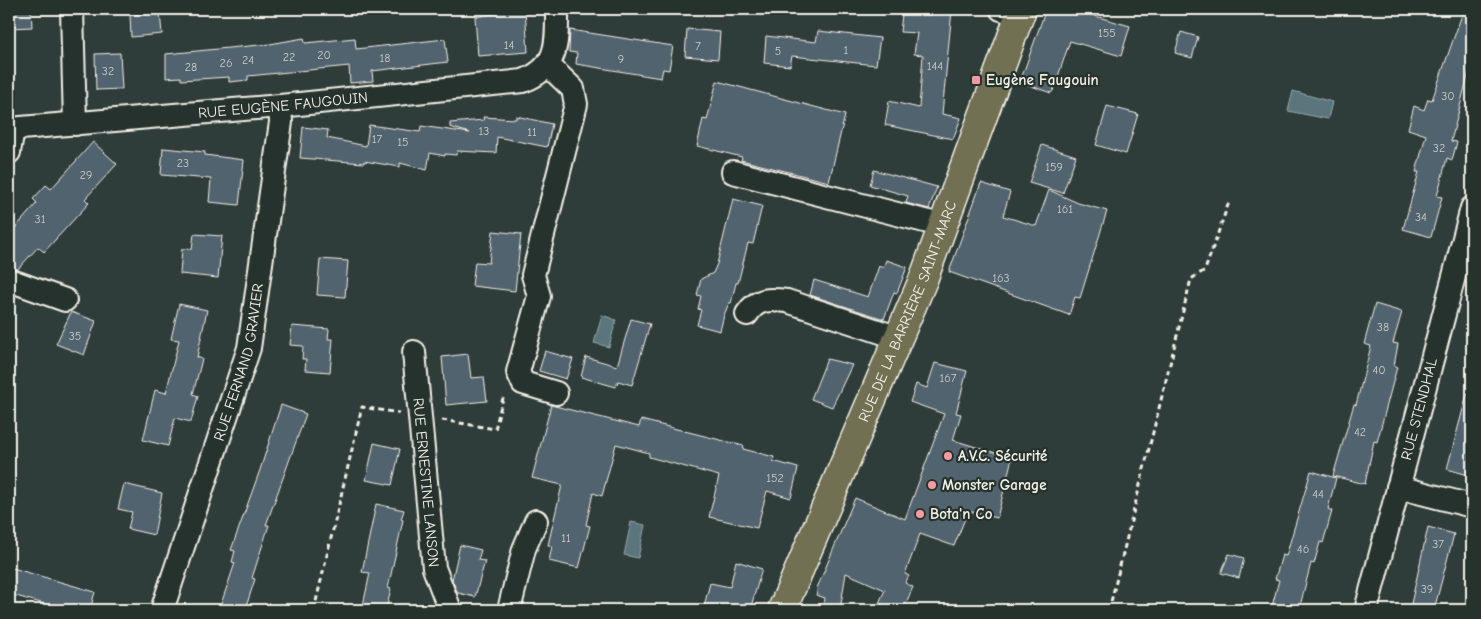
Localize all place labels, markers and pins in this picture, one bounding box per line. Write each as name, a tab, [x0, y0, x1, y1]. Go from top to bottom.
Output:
place label: Eugène Faugouin	[986, 71, 1099, 89]
marker: Eugène Faugouin	[970, 74, 982, 86]
place label: A.V.C. Sécurité	[958, 447, 1047, 465]
marker: A.V.C. Sécurité	[942, 450, 954, 462]
place label: Monster Garage	[942, 476, 1047, 494]
marker: Monster Garage	[926, 479, 938, 491]
place label: Bota'n Co	[930, 505, 993, 523]
marker: Bota'n Co	[914, 508, 926, 520]

